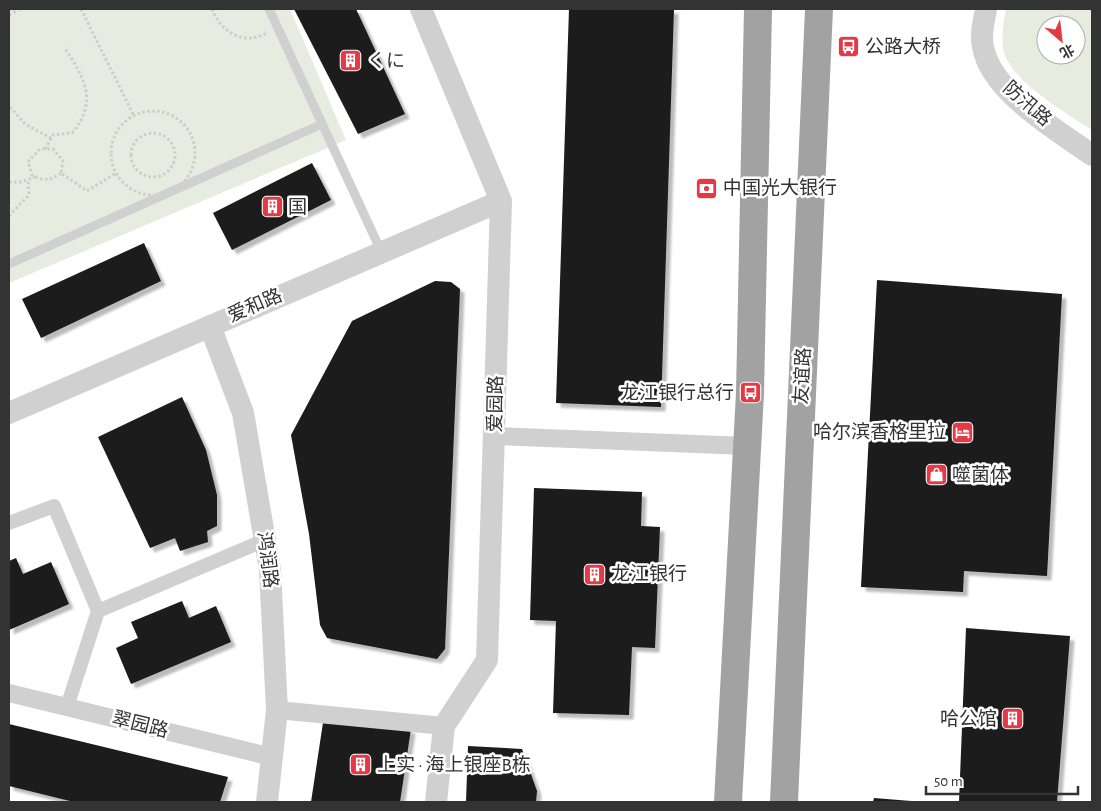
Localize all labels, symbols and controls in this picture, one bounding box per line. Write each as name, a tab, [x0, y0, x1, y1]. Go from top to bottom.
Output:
north arrow	[1036, 15, 1086, 65]
bus stop icon: 公路大桥	[837, 35, 861, 59]
place label: 公路大桥	[865, 37, 941, 57]
text: 北	[1057, 41, 1077, 61]
building icon: くに	[339, 49, 363, 73]
place label: くに	[367, 51, 405, 71]
street label: 防汛路	[999, 77, 1055, 130]
bank icon: 中国光大银行	[695, 176, 719, 200]
place label: 中国光大银行	[723, 177, 837, 198]
building icon: 国	[260, 195, 284, 219]
place label: 国	[288, 197, 307, 217]
street label: 爱和路	[225, 285, 285, 326]
street label: 友谊路	[790, 347, 814, 405]
street label: 爱园路	[485, 375, 506, 433]
bus stop icon: 龙江银行总行	[738, 381, 762, 405]
place label: 龙江银行总行	[620, 382, 734, 403]
hotel icon: 哈尔滨香格里拉	[950, 420, 974, 444]
place label: 哈尔滨香格里拉	[813, 421, 946, 442]
shop icon: 噬菌体	[924, 463, 948, 487]
place label: 噬菌体	[952, 464, 1009, 485]
street label: 鸿润路	[254, 530, 282, 589]
building icon: 龙江银行	[583, 562, 607, 586]
place label: 龙江银行	[611, 563, 687, 584]
building icon: 哈公馆	[1001, 707, 1025, 731]
street label: 翠园路	[110, 708, 170, 741]
place label: 哈公馆	[940, 708, 997, 729]
building icon: 上实 · 海上银座B栋	[349, 753, 373, 777]
place label: 上实 · 海上银座B栋	[377, 754, 531, 775]
scale bar	[926, 764, 1078, 796]
text: 50 m	[934, 774, 963, 789]

